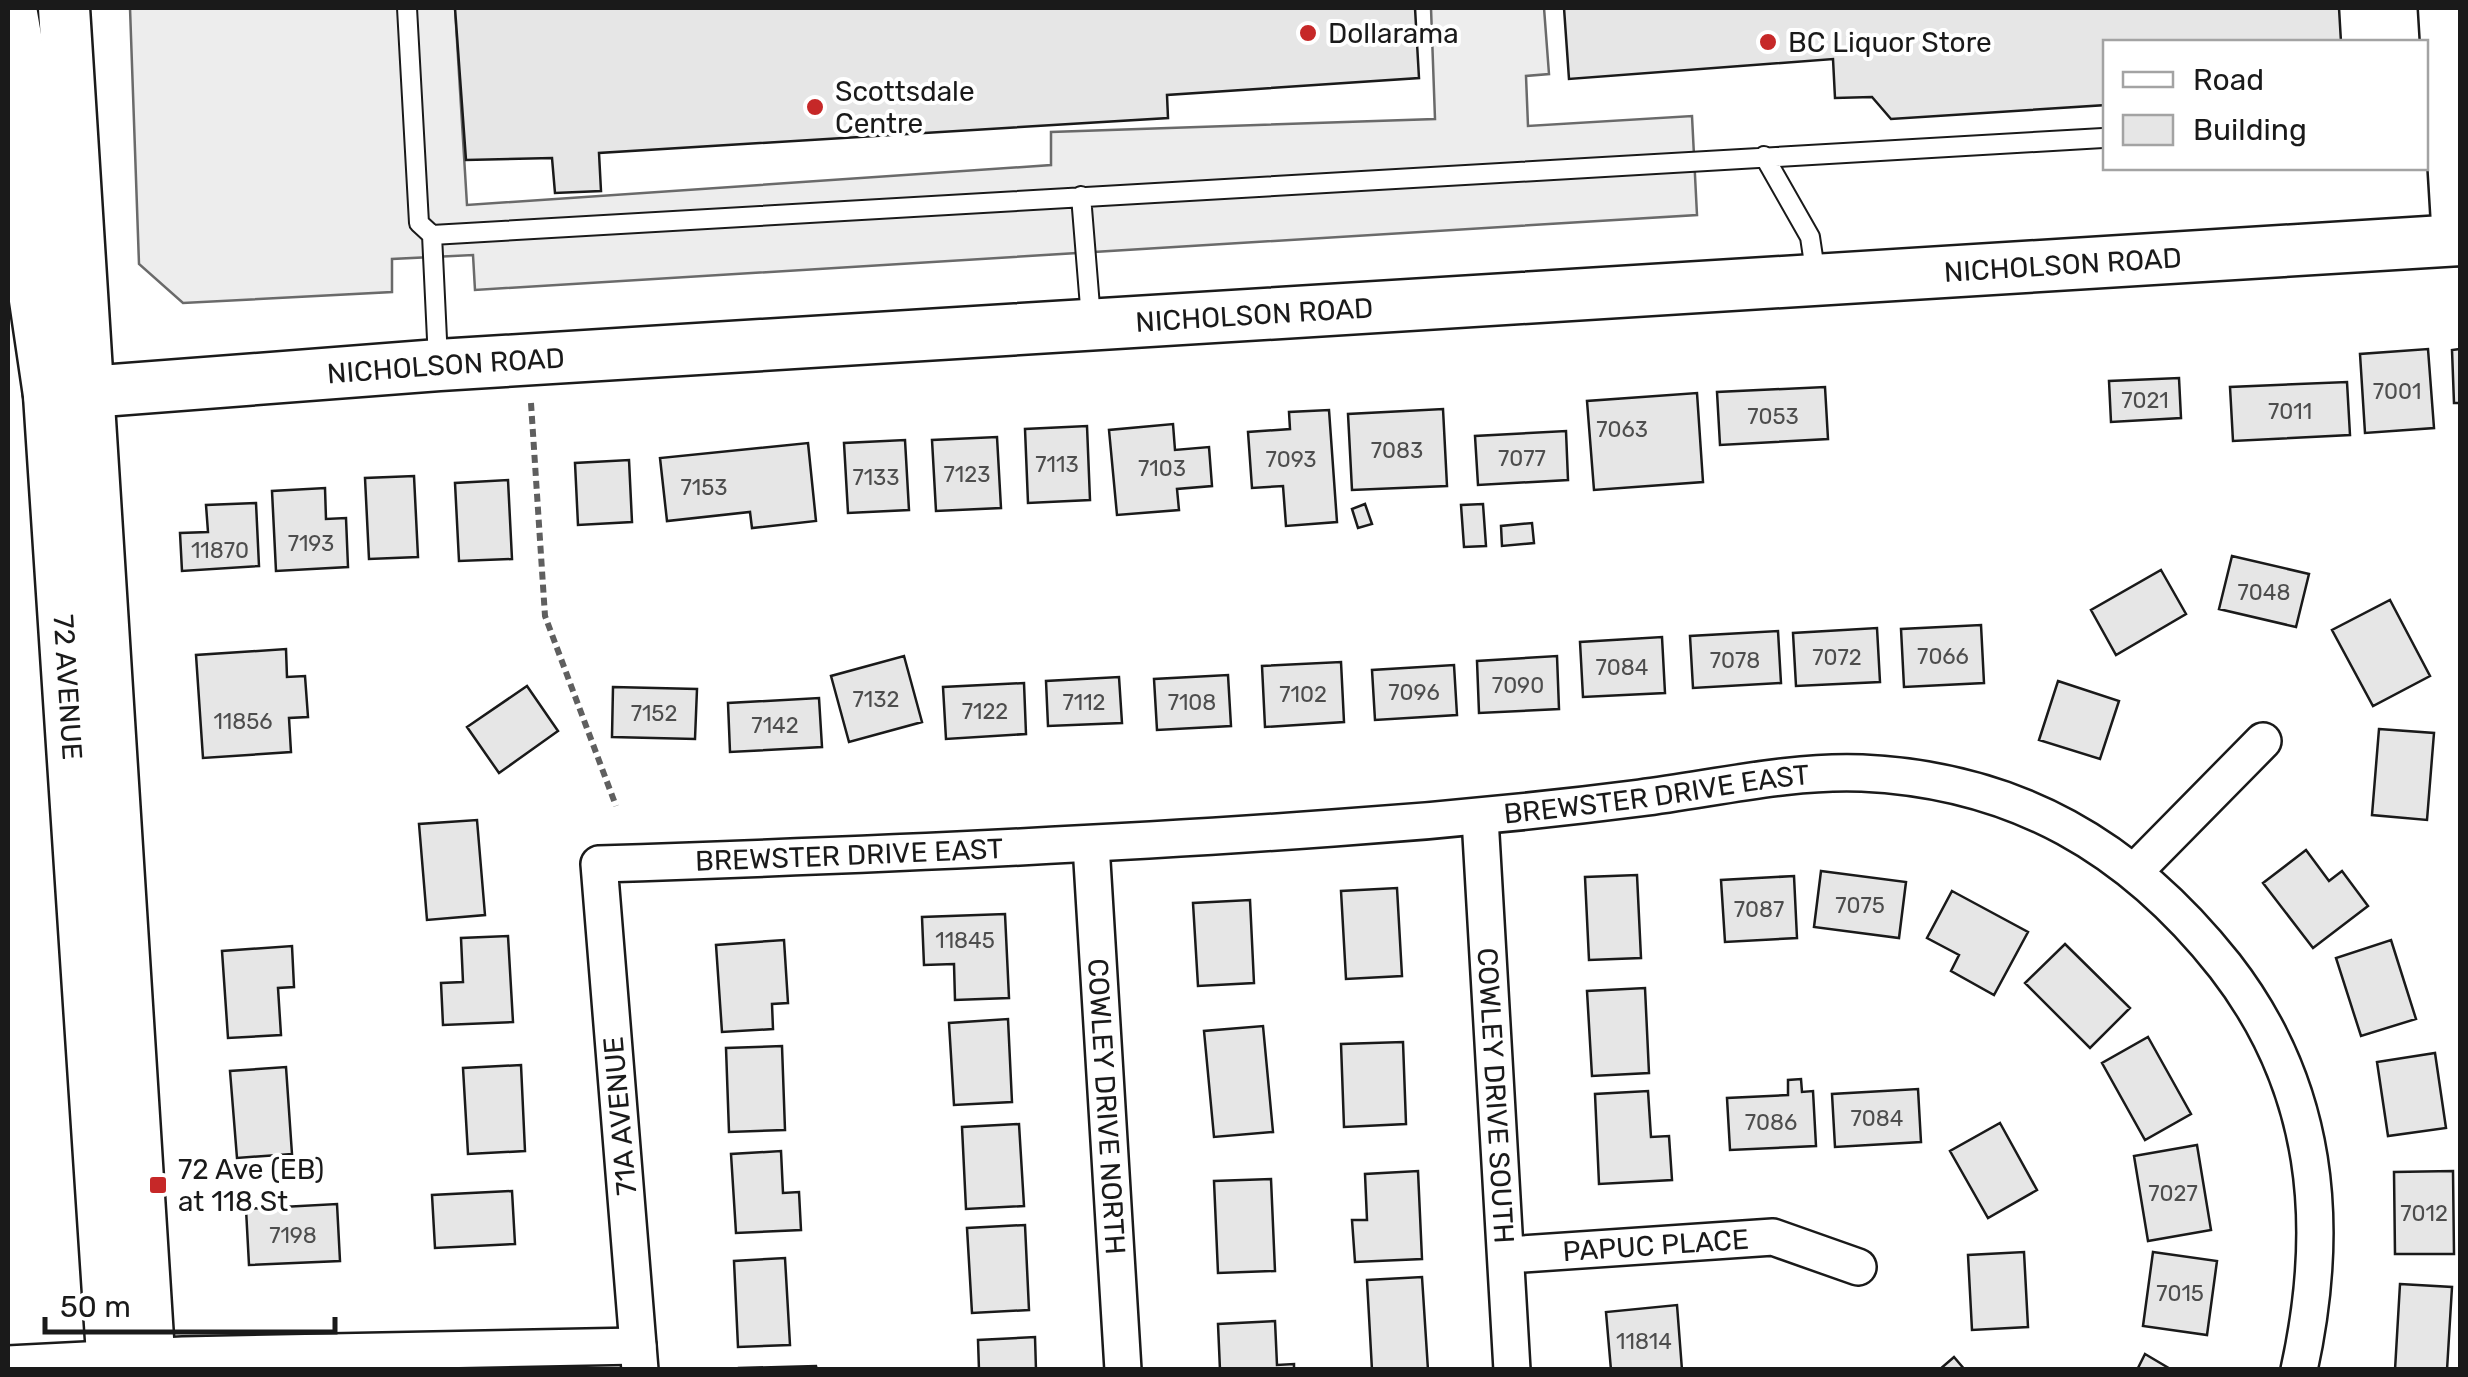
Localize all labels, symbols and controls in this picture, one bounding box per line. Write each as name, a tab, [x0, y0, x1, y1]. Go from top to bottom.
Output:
place label: Dollarama	[1328, 17, 1459, 50]
marker: Dollarama	[1297, 22, 1319, 44]
place label: BC Liquor Store	[1788, 26, 1992, 59]
marker: BC Liquor Store	[1757, 31, 1779, 53]
legend	[2103, 40, 2428, 170]
text: Road	[2193, 62, 2264, 98]
place label: Scottsdale Centre	[835, 75, 975, 140]
marker: Scottsdale Centre	[804, 96, 826, 118]
text: Building	[2193, 112, 2307, 148]
street label: NICHOLSON ROAD	[1943, 241, 2183, 288]
street label: NICHOLSON ROAD	[1134, 291, 1374, 338]
street label: NICHOLSON ROAD	[326, 341, 566, 390]
house number: 7001	[2373, 378, 2421, 405]
house number: 7021	[2121, 387, 2169, 414]
house number: 7011	[2268, 398, 2312, 425]
house number: 7053	[1747, 403, 1799, 430]
house number: 7063	[1596, 416, 1648, 443]
house number: 7083	[1371, 437, 1423, 464]
house number: 7077	[1498, 445, 1546, 472]
house number: 7093	[1265, 446, 1317, 473]
house number: 7113	[1035, 451, 1079, 478]
house number: 7103	[1138, 455, 1186, 482]
house number: 7123	[944, 461, 990, 488]
house number: 7133	[852, 464, 900, 491]
house number: 7153	[681, 474, 728, 501]
house number: 7193	[288, 530, 334, 557]
house number: 11870	[191, 537, 249, 564]
house number: 7048	[2238, 579, 2290, 606]
street label: 72 AVENUE	[47, 613, 89, 761]
house number: 7066	[1917, 643, 1969, 670]
house number: 7072	[1812, 644, 1862, 671]
house number: 7078	[1710, 647, 1760, 674]
house number: 7084	[1596, 654, 1648, 681]
house number: 7090	[1492, 672, 1544, 699]
house number: 7096	[1388, 679, 1440, 706]
house number: 7102	[1279, 681, 1327, 708]
house number: 7132	[853, 686, 899, 713]
house number: 7112	[1062, 689, 1106, 716]
house number: 7108	[1168, 689, 1216, 716]
house number: 7122	[962, 698, 1008, 725]
house number: 7152	[631, 700, 677, 727]
house number: 11856	[213, 708, 273, 735]
house number: 7142	[751, 712, 799, 739]
street label: BREWSTER DRIVE EAST	[1502, 758, 1811, 830]
street label: BREWSTER DRIVE EAST	[695, 832, 1004, 877]
house number: 7075	[1835, 892, 1885, 919]
house number: 7087	[1734, 896, 1784, 923]
house number: 11845	[935, 927, 995, 954]
street label: COWLEY DRIVE SOUTH	[1471, 947, 1521, 1244]
street label: COWLEY DRIVE NORTH	[1081, 957, 1132, 1256]
street label: 71A AVENUE	[597, 1035, 643, 1197]
house number: 7084	[1851, 1105, 1903, 1132]
house number: 7086	[1745, 1109, 1797, 1136]
place label: 72 Ave (EB) at 118 St	[178, 1153, 324, 1218]
marker: 72 Ave (EB) at 118 St	[147, 1174, 169, 1196]
house number: 7027	[2148, 1180, 2198, 1207]
house number: 7012	[2400, 1200, 2448, 1227]
house number: 7198	[269, 1222, 317, 1249]
street label: PAPUC PLACE	[1561, 1222, 1750, 1268]
scale bar	[45, 1272, 335, 1334]
house number: 7015	[2156, 1280, 2204, 1307]
text: 50 m	[60, 1289, 131, 1325]
house number: 11814	[1616, 1328, 1672, 1355]

